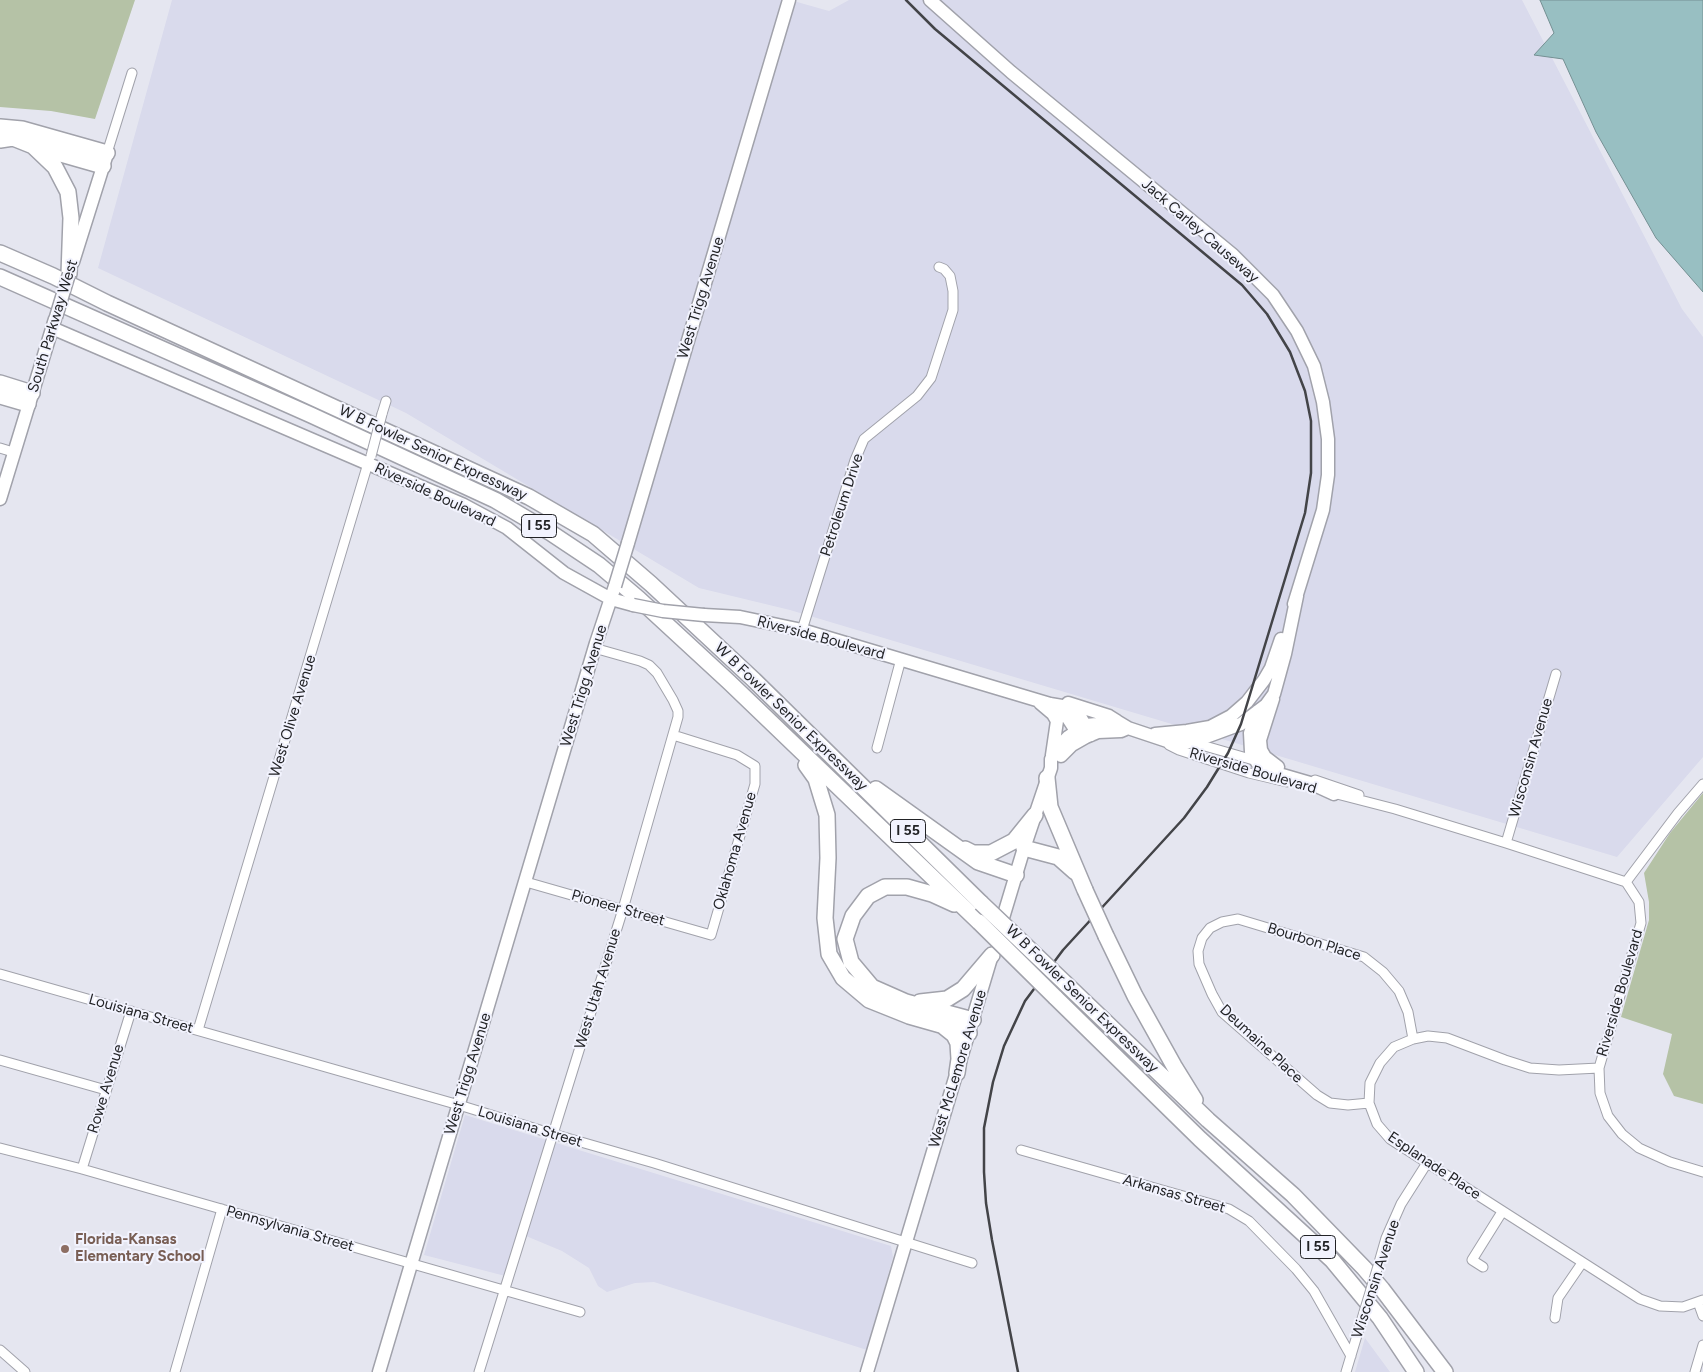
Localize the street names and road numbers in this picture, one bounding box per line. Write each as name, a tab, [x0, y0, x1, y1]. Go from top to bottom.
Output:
street label: Jack Carley Causeway	[1138, 175, 1262, 287]
street label: West Trigg Avenue	[674, 235, 728, 361]
street label: South Parkway West	[24, 257, 82, 395]
street label: W B Fowler Senior Expressway	[336, 401, 530, 505]
street label: Petroleum Drive	[817, 451, 867, 559]
street label: Riverside Boulevard	[372, 459, 498, 531]
road number: I 55	[522, 514, 556, 538]
street label: Riverside Boulevard	[755, 612, 887, 664]
street label: West Trigg Avenue	[557, 623, 611, 749]
street label: W B Fowler Senior Expressway	[711, 639, 871, 795]
street label: West Olive Avenue	[266, 653, 320, 779]
street label: Wisconsin Avenue	[1505, 696, 1557, 820]
street label: Riverside Boulevard	[1187, 744, 1319, 798]
street label: Oklahoma Avenue	[710, 790, 760, 912]
road number: I 55	[890, 819, 926, 842]
street label: Pioneer Street	[569, 886, 667, 930]
street label: Bourbon Place	[1265, 919, 1363, 965]
street label: W B Fowler Senior Expressway	[1002, 921, 1162, 1077]
street label: West Utah Avenue	[571, 927, 625, 1051]
street label: Riverside Boulevard	[1593, 927, 1647, 1059]
street label: West McLemore Avenue	[925, 988, 991, 1150]
street label: Louisiana Street	[87, 990, 195, 1038]
street label: Deumaine Place	[1216, 1001, 1306, 1087]
street label: West Trigg Avenue	[441, 1011, 495, 1137]
street label: Rowe Avenue	[84, 1042, 128, 1136]
street label: Louisiana Street	[476, 1103, 584, 1151]
street label: Esplanade Place	[1384, 1128, 1484, 1204]
street label: Arkansas Street	[1121, 1171, 1227, 1217]
street label: Pennsylvania Street	[224, 1202, 356, 1256]
street label: Wisconsin Avenue	[1348, 1218, 1404, 1340]
road number: I 55	[1300, 1236, 1336, 1258]

